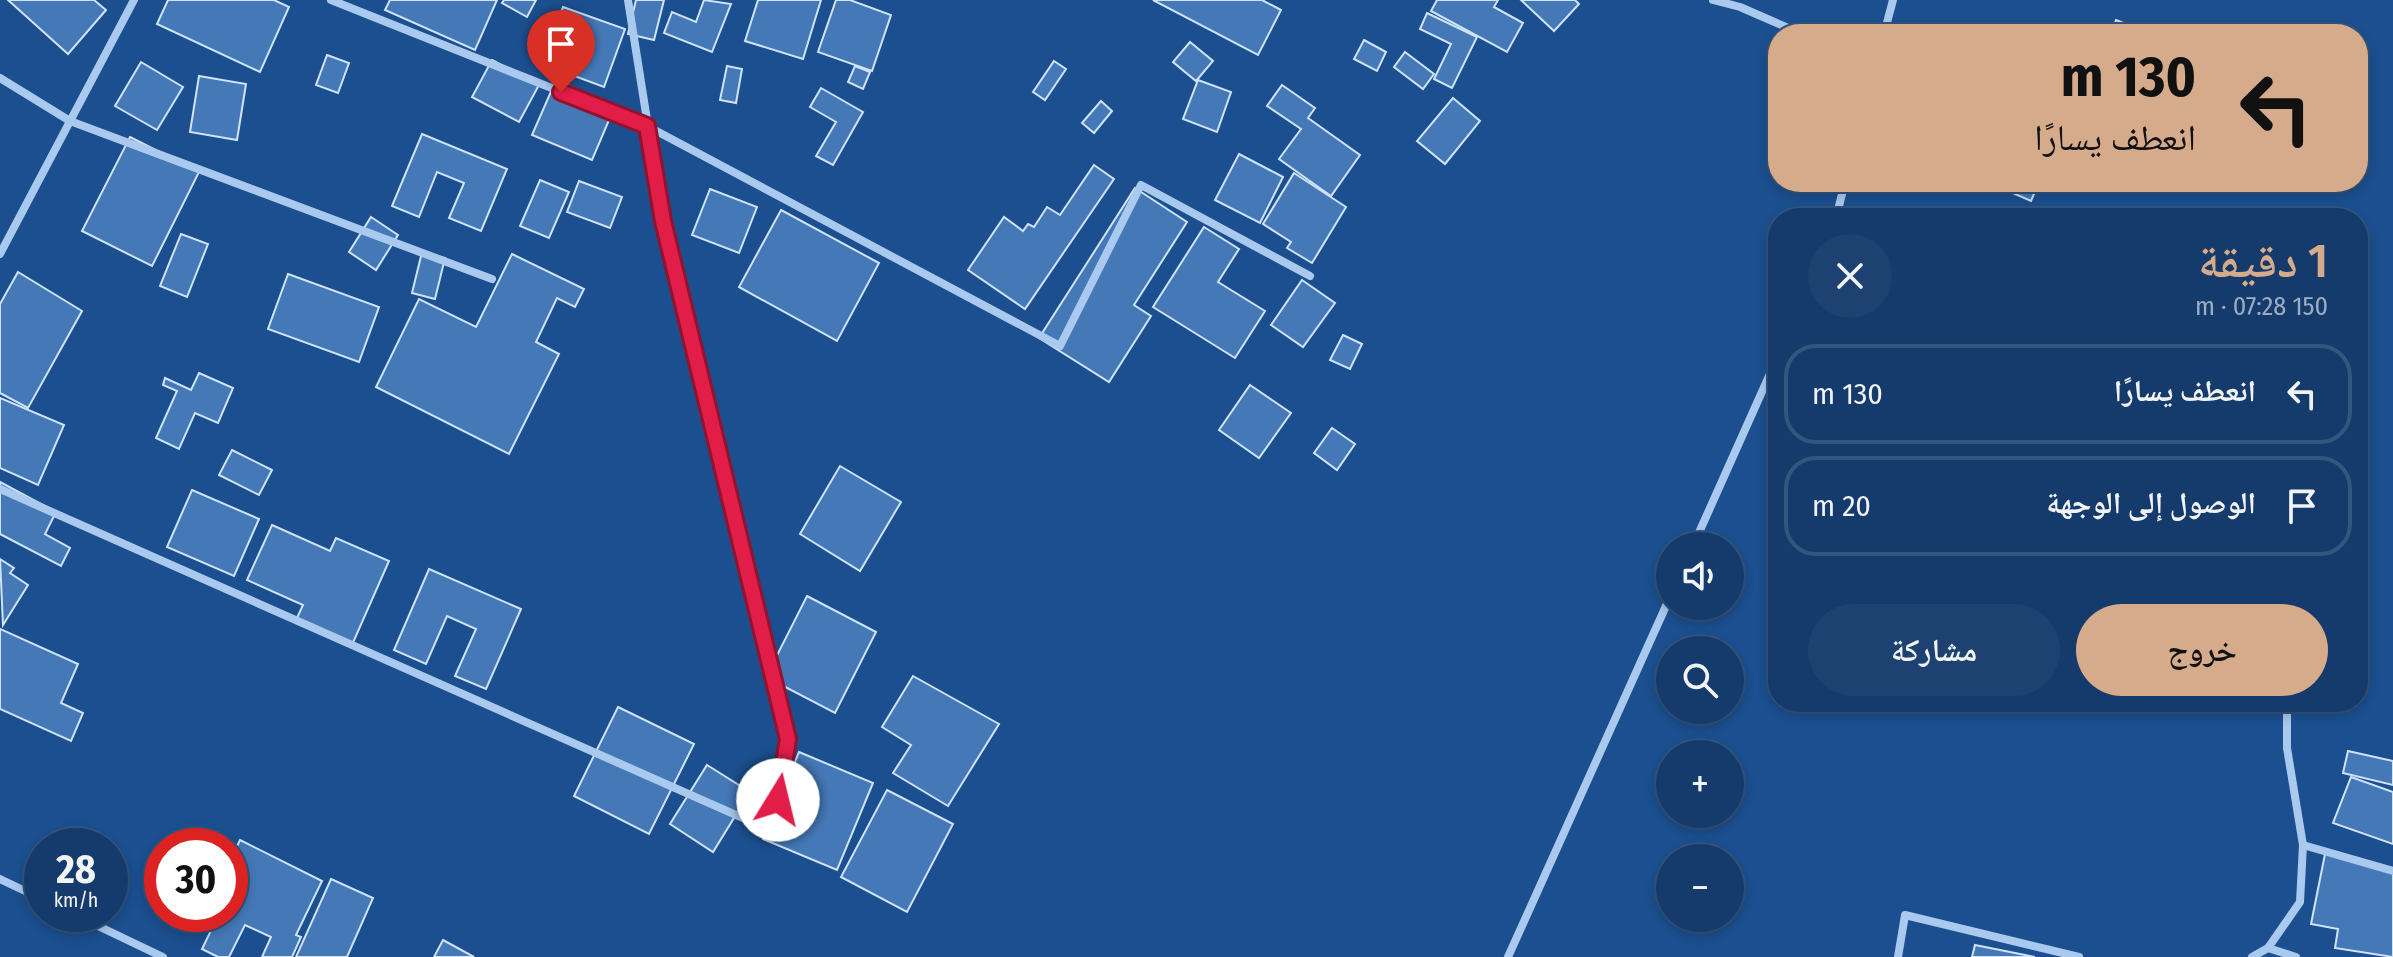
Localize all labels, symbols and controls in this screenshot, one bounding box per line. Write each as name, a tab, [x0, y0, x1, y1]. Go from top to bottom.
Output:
pin	[527, 10, 595, 92]
icon: arrive	[539, 22, 583, 66]
text: 130 m	[2061, 44, 2196, 111]
icon: left	[2224, 56, 2328, 160]
text: انعطف يسارًا	[2034, 116, 2196, 160]
text: 1 دقيقة	[2198, 232, 2328, 290]
button: close	[1808, 234, 1892, 318]
text: 150 m · 07:28	[2195, 291, 2328, 322]
icon: left	[2280, 372, 2324, 416]
text: انعطف يسارًا	[2114, 373, 2256, 409]
text: 130 m	[1812, 376, 1883, 412]
icon: arrive	[2280, 484, 2324, 528]
text: الوصول إلى الوجهة	[2046, 485, 2256, 521]
text: 20 m	[1812, 488, 1871, 524]
map controls	[1656, 532, 1744, 932]
button: sound	[1656, 532, 1744, 620]
button: مشاركة	[1808, 604, 2060, 696]
button: خروج	[2076, 604, 2328, 696]
button: search	[1656, 636, 1744, 724]
button: +	[1656, 740, 1744, 828]
position arrow	[736, 758, 820, 842]
speed limit sign: 30	[144, 828, 248, 932]
button: −	[1656, 844, 1744, 932]
text: 28	[56, 846, 96, 894]
text: km/h	[54, 888, 98, 912]

